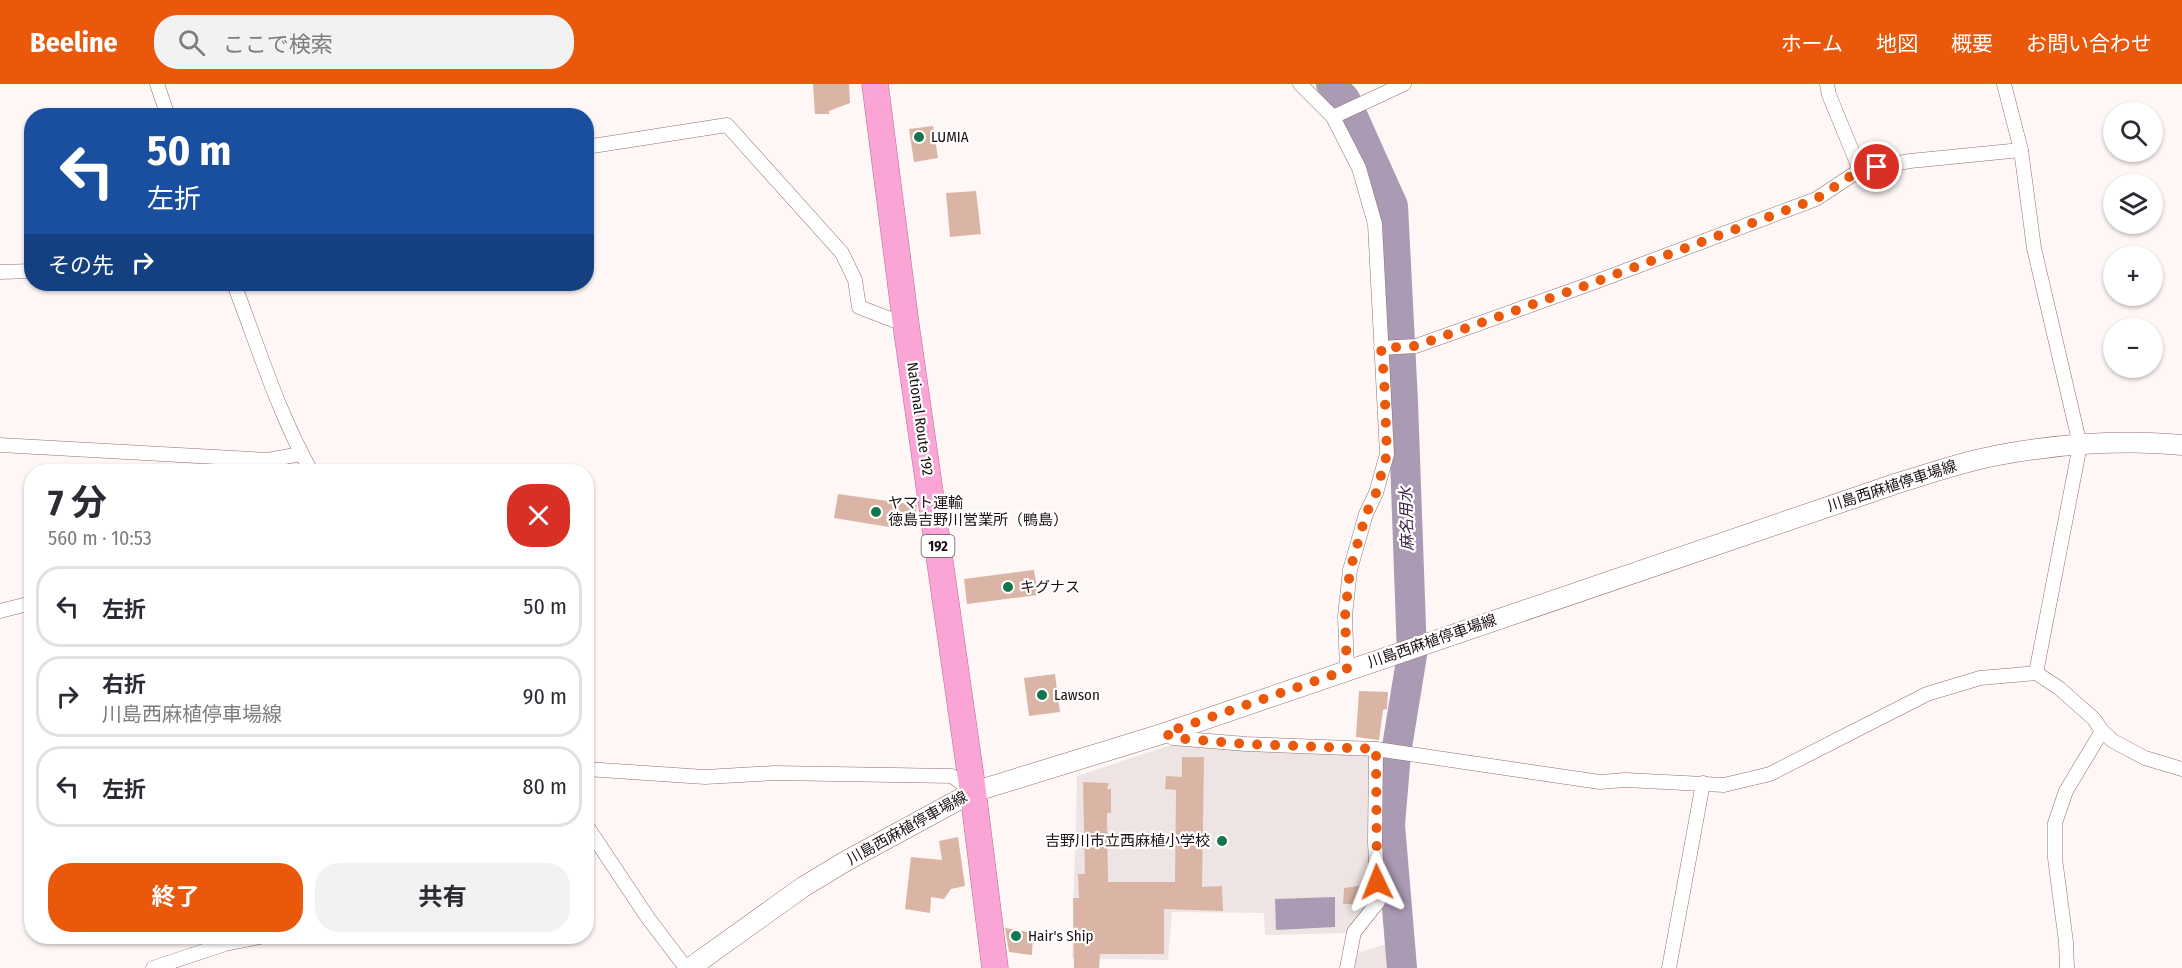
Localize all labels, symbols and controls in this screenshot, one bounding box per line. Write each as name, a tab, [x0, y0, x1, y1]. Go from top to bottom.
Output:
search box	[154, 15, 574, 69]
text: Beeline	[30, 26, 118, 59]
icon: search	[175, 26, 208, 59]
text: ここで検索	[223, 31, 333, 58]
text: ホーム	[1781, 31, 1843, 57]
text: 地図	[1876, 31, 1918, 57]
text: 概要	[1951, 31, 1993, 57]
text: お問い合わせ	[2026, 31, 2152, 57]
map controls	[2103, 102, 2163, 378]
button: search	[2103, 102, 2163, 162]
text: 50 m	[147, 126, 231, 176]
place label: LUMIA	[931, 128, 969, 146]
marker: LUMIA	[912, 130, 926, 144]
icon: left	[48, 132, 126, 210]
pin	[1851, 141, 1902, 192]
icon: arrive	[1860, 150, 1893, 183]
button: layers	[2103, 174, 2163, 234]
text: 左折	[147, 183, 201, 215]
icon: right	[126, 246, 159, 279]
button: +	[2103, 246, 2163, 306]
text: その先	[48, 252, 114, 279]
button: −	[2103, 318, 2163, 378]
street label: National Route 192	[903, 361, 937, 477]
street label: 川島西麻植停車場線	[1825, 457, 1959, 515]
text: 7 分	[48, 481, 107, 525]
button: close	[507, 484, 570, 547]
water label: 麻名用水	[1396, 485, 1417, 551]
place label: ヤマト運輸 徳島吉野川営業所（鴨島）	[888, 494, 1068, 529]
marker: ヤマト運輸 徳島吉野川営業所（鴨島）	[869, 505, 883, 519]
text: 560 m · 10:53	[48, 526, 152, 550]
road number: 192	[922, 535, 954, 557]
place label: キグナス	[1020, 578, 1080, 596]
marker: キグナス	[1001, 580, 1015, 594]
icon: left	[51, 590, 84, 623]
text: 50 m	[523, 593, 567, 620]
text: 左折	[102, 596, 146, 623]
street label: 川島西麻植停車場線	[1365, 611, 1499, 671]
text: 右折	[102, 671, 146, 698]
icon: right	[51, 680, 84, 713]
text: 90 m	[523, 683, 567, 710]
place label: Lawson	[1054, 686, 1100, 704]
marker: Lawson	[1035, 688, 1049, 702]
text: 川島西麻植停車場線	[102, 702, 282, 726]
icon: left	[51, 770, 84, 803]
text: 80 m	[522, 773, 567, 800]
text: 左折	[102, 776, 146, 803]
street label: 川島西麻植停車場線	[844, 787, 970, 869]
place label: 吉野川市立西麻植小学校	[1045, 832, 1210, 850]
marker: 吉野川市立西麻植小学校	[1215, 834, 1229, 848]
position arrow	[1345, 850, 1409, 914]
button: 終了	[48, 863, 303, 932]
button: 共有	[315, 863, 570, 932]
place label: Hair's Ship	[1028, 927, 1093, 945]
marker: Hair's Ship	[1009, 929, 1023, 943]

